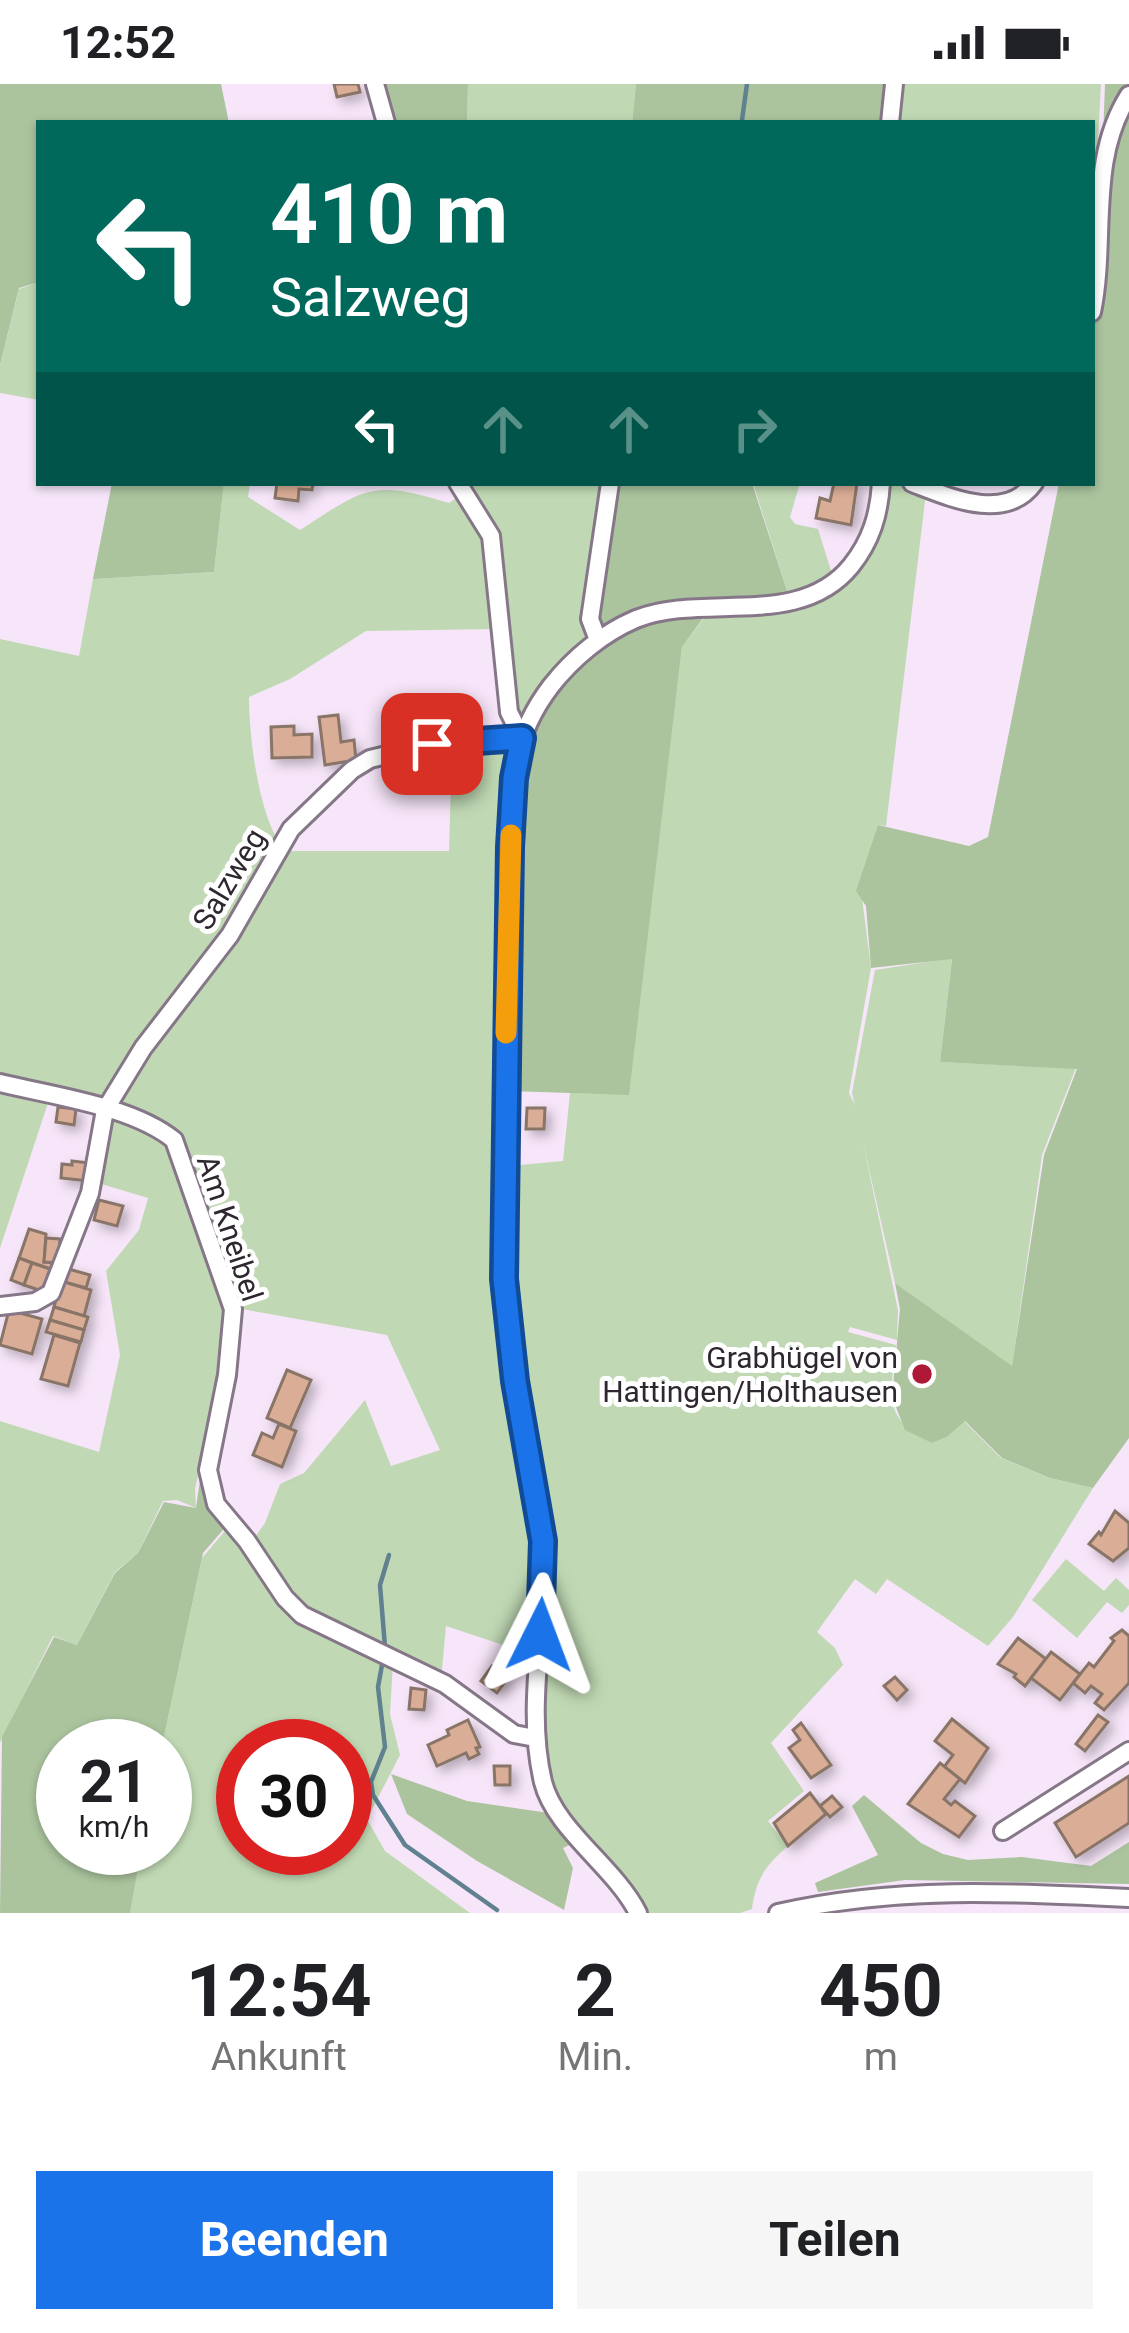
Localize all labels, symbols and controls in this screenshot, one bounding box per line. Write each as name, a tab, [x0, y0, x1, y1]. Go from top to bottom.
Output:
text: 12:52	[60, 16, 176, 69]
text: 410 m	[270, 165, 508, 264]
icon: left	[72, 168, 228, 324]
text: Salzweg	[270, 266, 471, 329]
icon: left	[344, 396, 410, 462]
icon: ahead	[470, 396, 536, 462]
icon: ahead	[596, 396, 662, 462]
icon: right	[722, 396, 788, 462]
pin	[381, 693, 483, 795]
icon: arrive	[399, 711, 465, 777]
street label: Salzweg	[185, 822, 273, 936]
street label: Am Kneibel	[190, 1150, 270, 1306]
place label: Grabhügel von Hattingen/Holthausen	[602, 1340, 898, 1409]
marker: Grabhügel von Hattingen/Holthausen	[909, 1361, 935, 1387]
position arrow	[477, 1572, 603, 1698]
speed limit sign: 30	[216, 1719, 372, 1875]
text: 21	[80, 1746, 148, 1817]
text: km/h	[79, 1809, 149, 1844]
text: 12:54	[186, 1949, 372, 2034]
text: 2	[575, 1949, 616, 2034]
text: 450	[819, 1949, 943, 2034]
text: Ankunft	[211, 2034, 347, 2080]
text: Min.	[558, 2034, 633, 2080]
text: m	[864, 2034, 898, 2080]
button: Beenden	[36, 2171, 553, 2309]
button: Teilen	[577, 2171, 1093, 2309]

